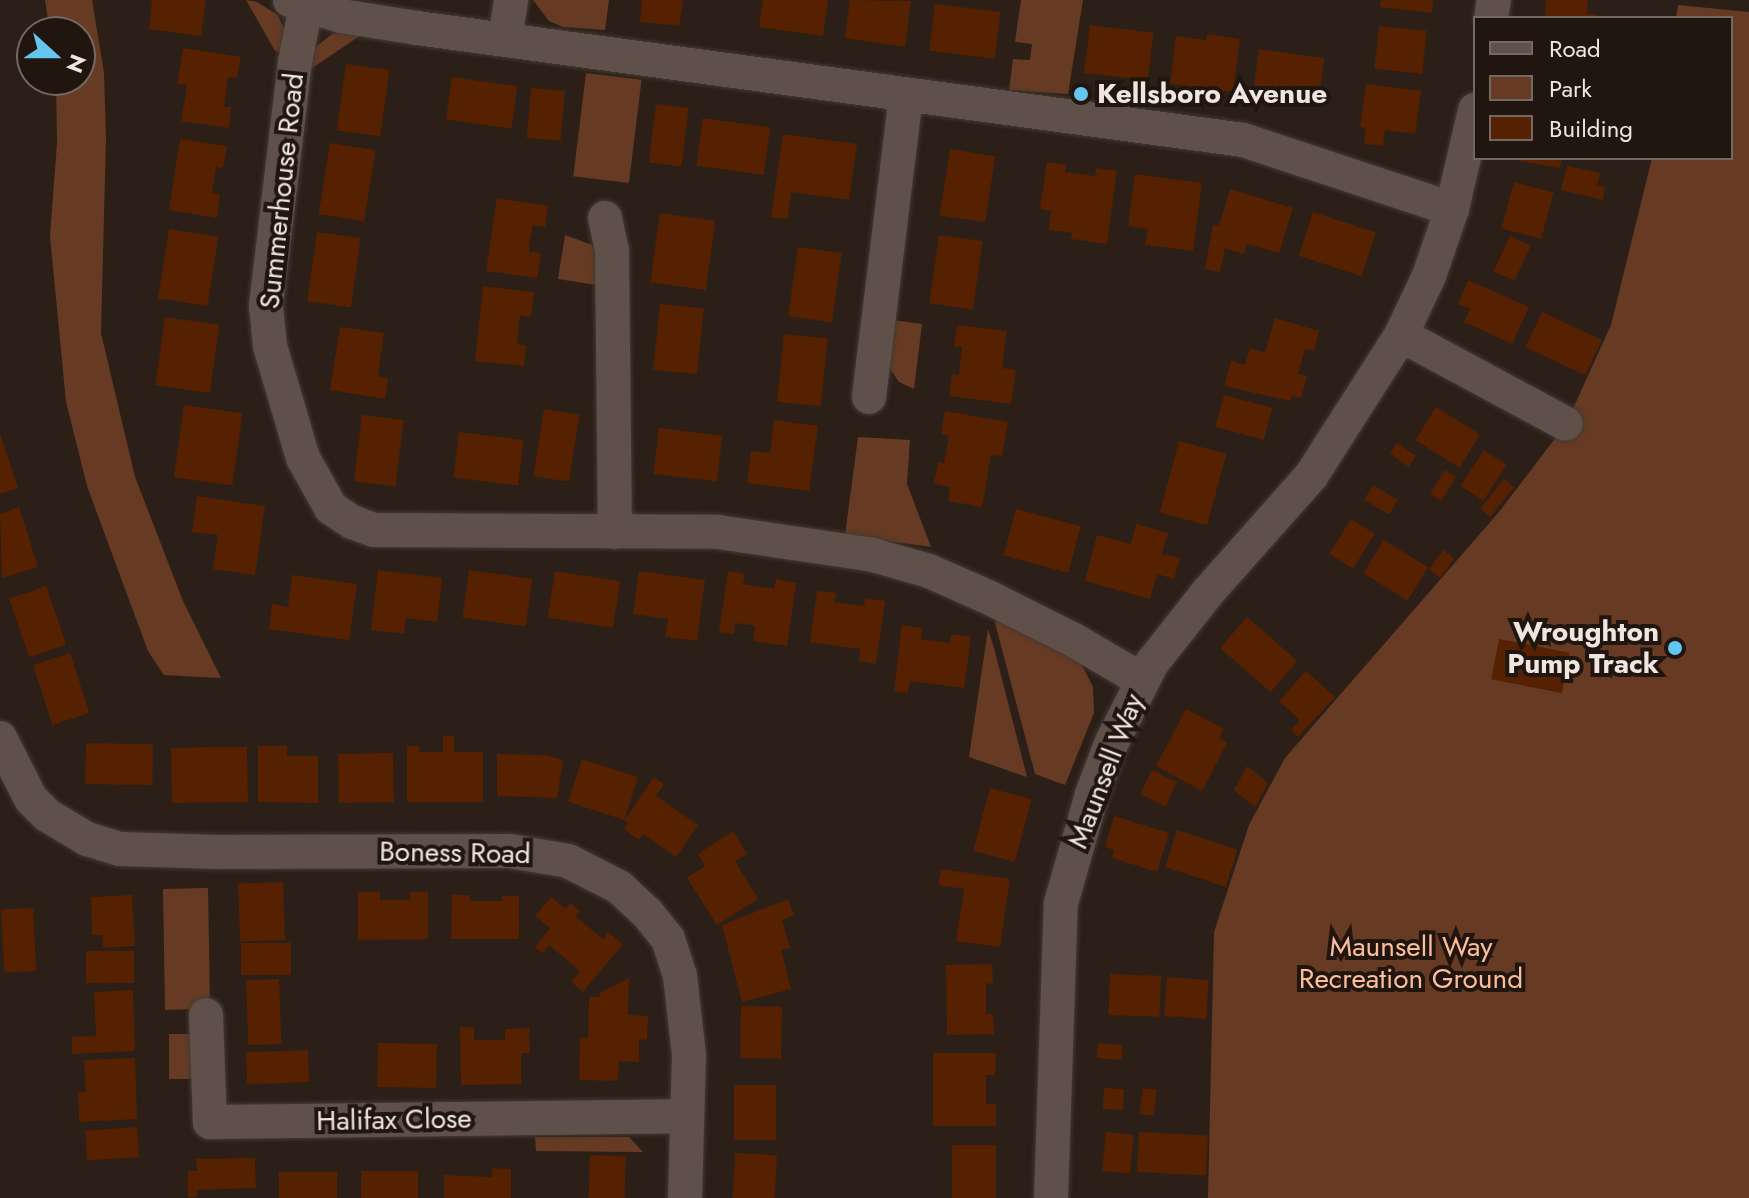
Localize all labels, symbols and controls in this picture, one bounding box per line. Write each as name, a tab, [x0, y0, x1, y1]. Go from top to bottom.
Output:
north arrow	[16, 16, 96, 96]
legend	[1473, 16, 1733, 160]
text: Road	[1549, 31, 1601, 66]
text: N	[58, 50, 95, 78]
street label: Summerhouse Road	[253, 71, 311, 311]
text: Park	[1549, 71, 1592, 106]
place label: Kellsboro Avenue	[1097, 77, 1327, 111]
marker: Kellsboro Avenue	[1072, 85, 1090, 103]
text: Building	[1549, 111, 1633, 146]
place label: Wroughton Pump Track	[1507, 615, 1659, 681]
marker: Wroughton Pump Track	[1666, 639, 1684, 657]
street label: Maunsell Way	[1061, 689, 1151, 853]
street label: Boness Road	[379, 835, 531, 871]
park label: Maunsell Way Recreation Ground	[1299, 930, 1523, 996]
street label: Halifax Close	[316, 1102, 472, 1138]

